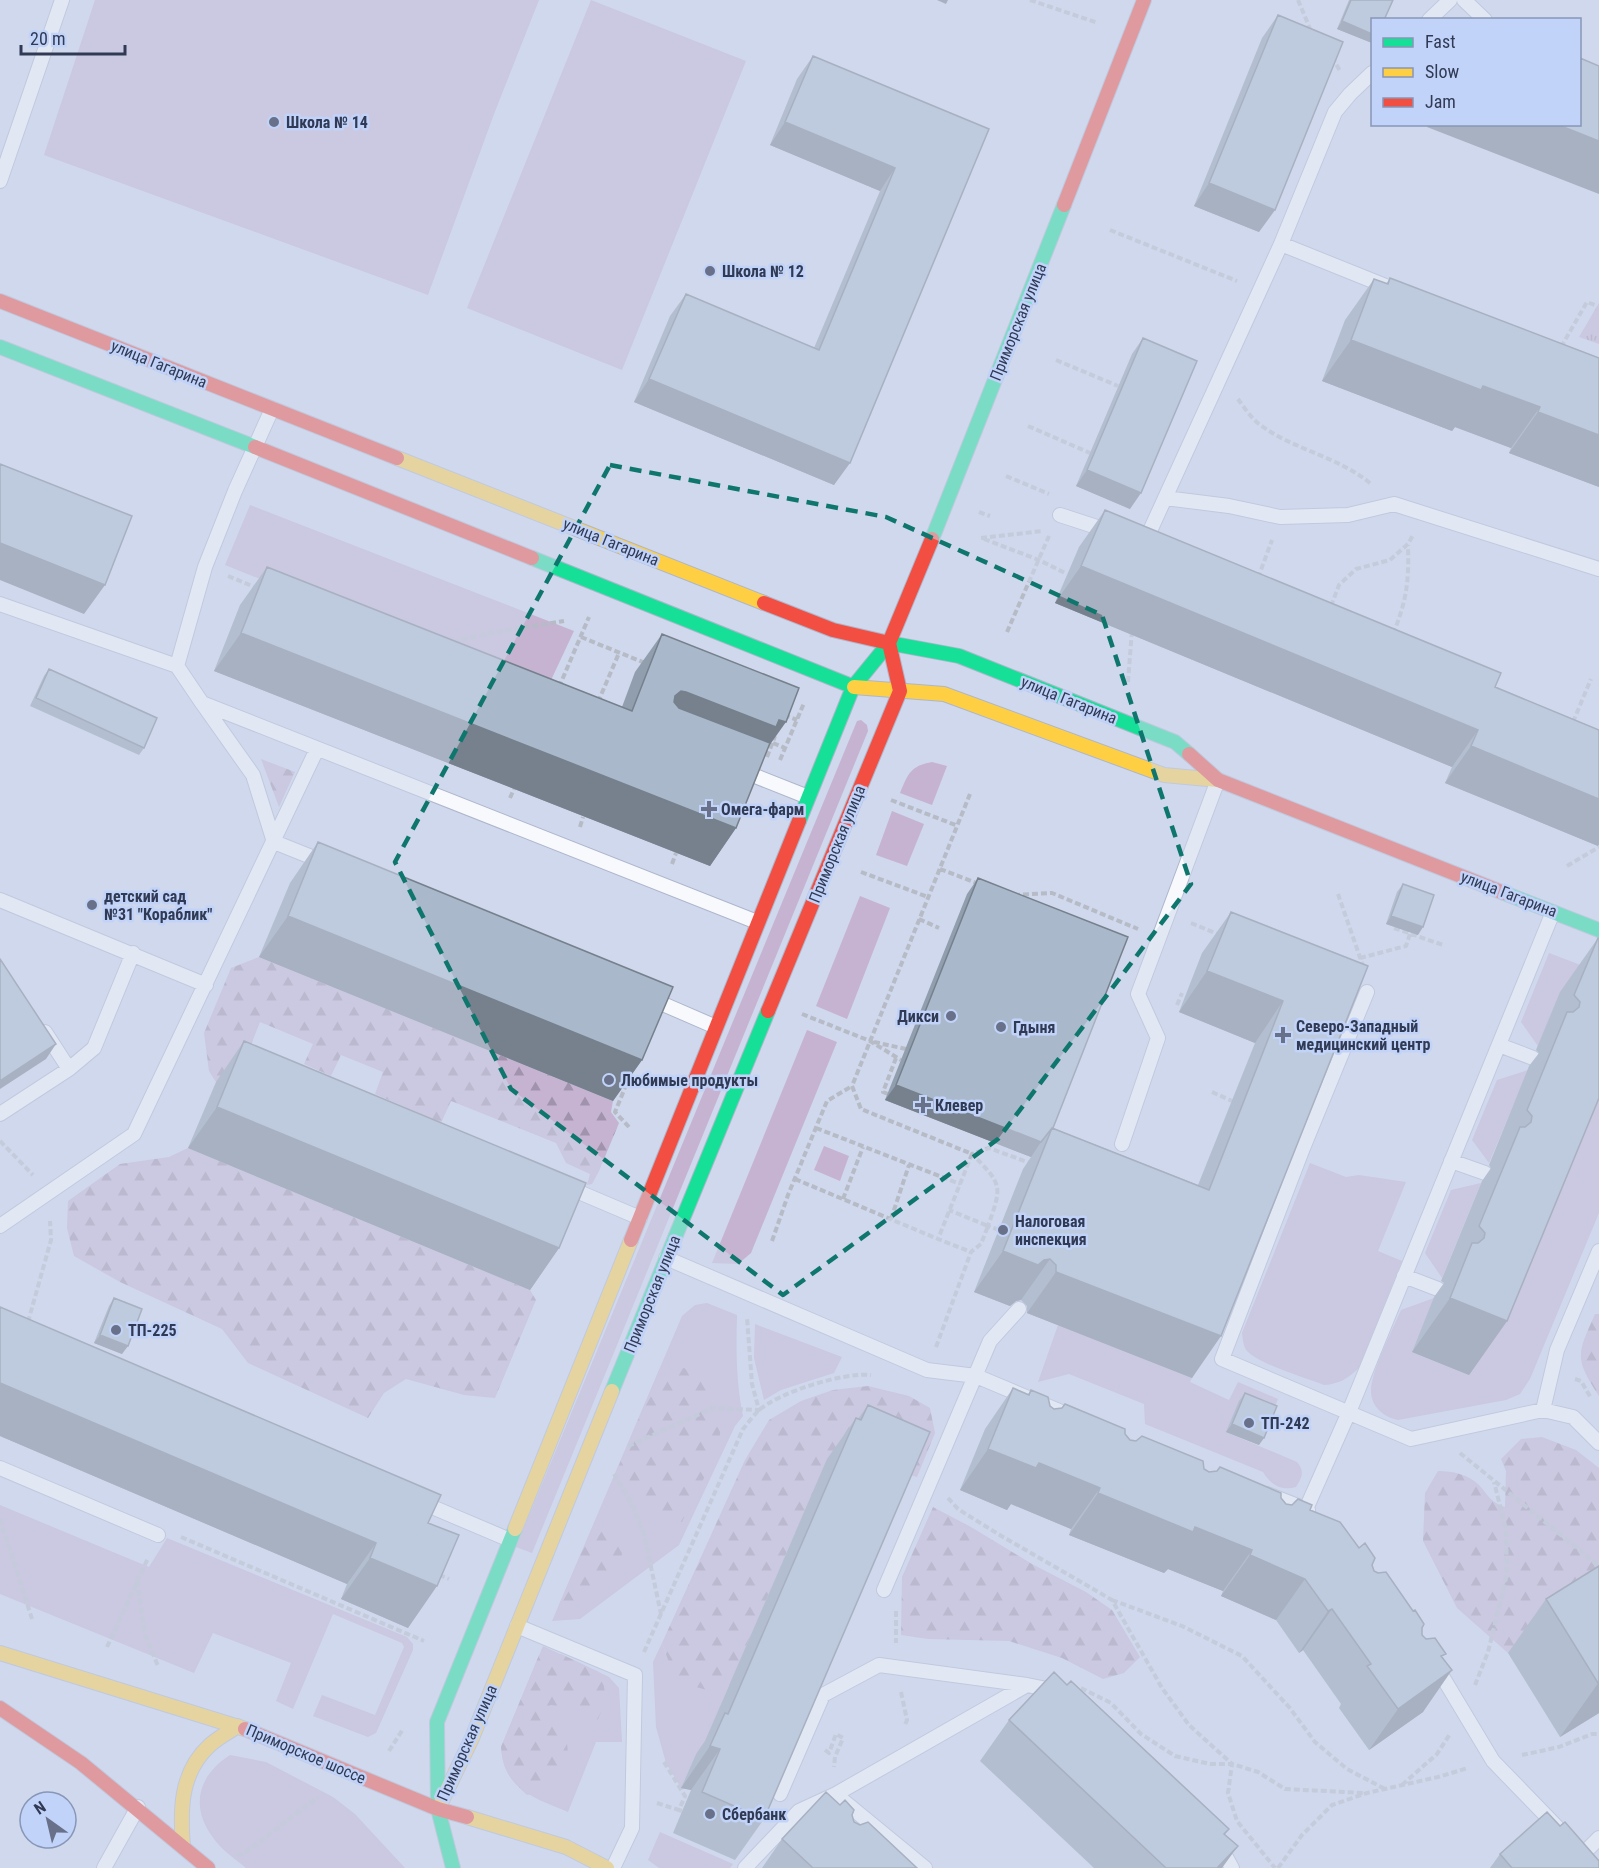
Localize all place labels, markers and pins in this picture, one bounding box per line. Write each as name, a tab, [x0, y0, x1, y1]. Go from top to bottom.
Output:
place label: Школа № 14	[286, 113, 368, 132]
marker: Школа № 14	[267, 115, 281, 129]
place label: Школа № 12	[722, 262, 804, 281]
marker: Школа № 12	[703, 264, 717, 278]
place label: Омега-фарм	[721, 800, 804, 819]
marker: Омега-фарм	[702, 802, 716, 816]
place label: детский сад №31 "Кораблик"	[104, 887, 212, 924]
marker: детский сад №31 "Кораблик"	[85, 898, 99, 912]
place label: Дикси	[897, 1007, 939, 1026]
marker: Дикси	[944, 1009, 958, 1023]
place label: Северо-Западный медицинский центр	[1296, 1017, 1430, 1054]
place label: Гдыня	[1013, 1018, 1055, 1037]
marker: Гдыня	[994, 1020, 1008, 1034]
marker: Северо-Западный медицинский центр	[1274, 1026, 1292, 1044]
place label: Любимые продукты	[621, 1071, 758, 1090]
marker: Любимые продукты	[602, 1073, 616, 1087]
place label: Клевер	[935, 1096, 983, 1115]
marker: Клевер	[916, 1098, 930, 1112]
place label: Налоговая инспекция	[1015, 1212, 1087, 1249]
marker: Налоговая инспекция	[996, 1223, 1010, 1237]
place label: ТП-225	[128, 1321, 177, 1340]
marker: ТП-225	[109, 1323, 123, 1337]
place label: ТП-242	[1261, 1414, 1310, 1433]
marker: ТП-242	[1242, 1416, 1256, 1430]
place label: Сбербанк	[722, 1805, 786, 1824]
marker: Сбербанк	[703, 1807, 717, 1821]

